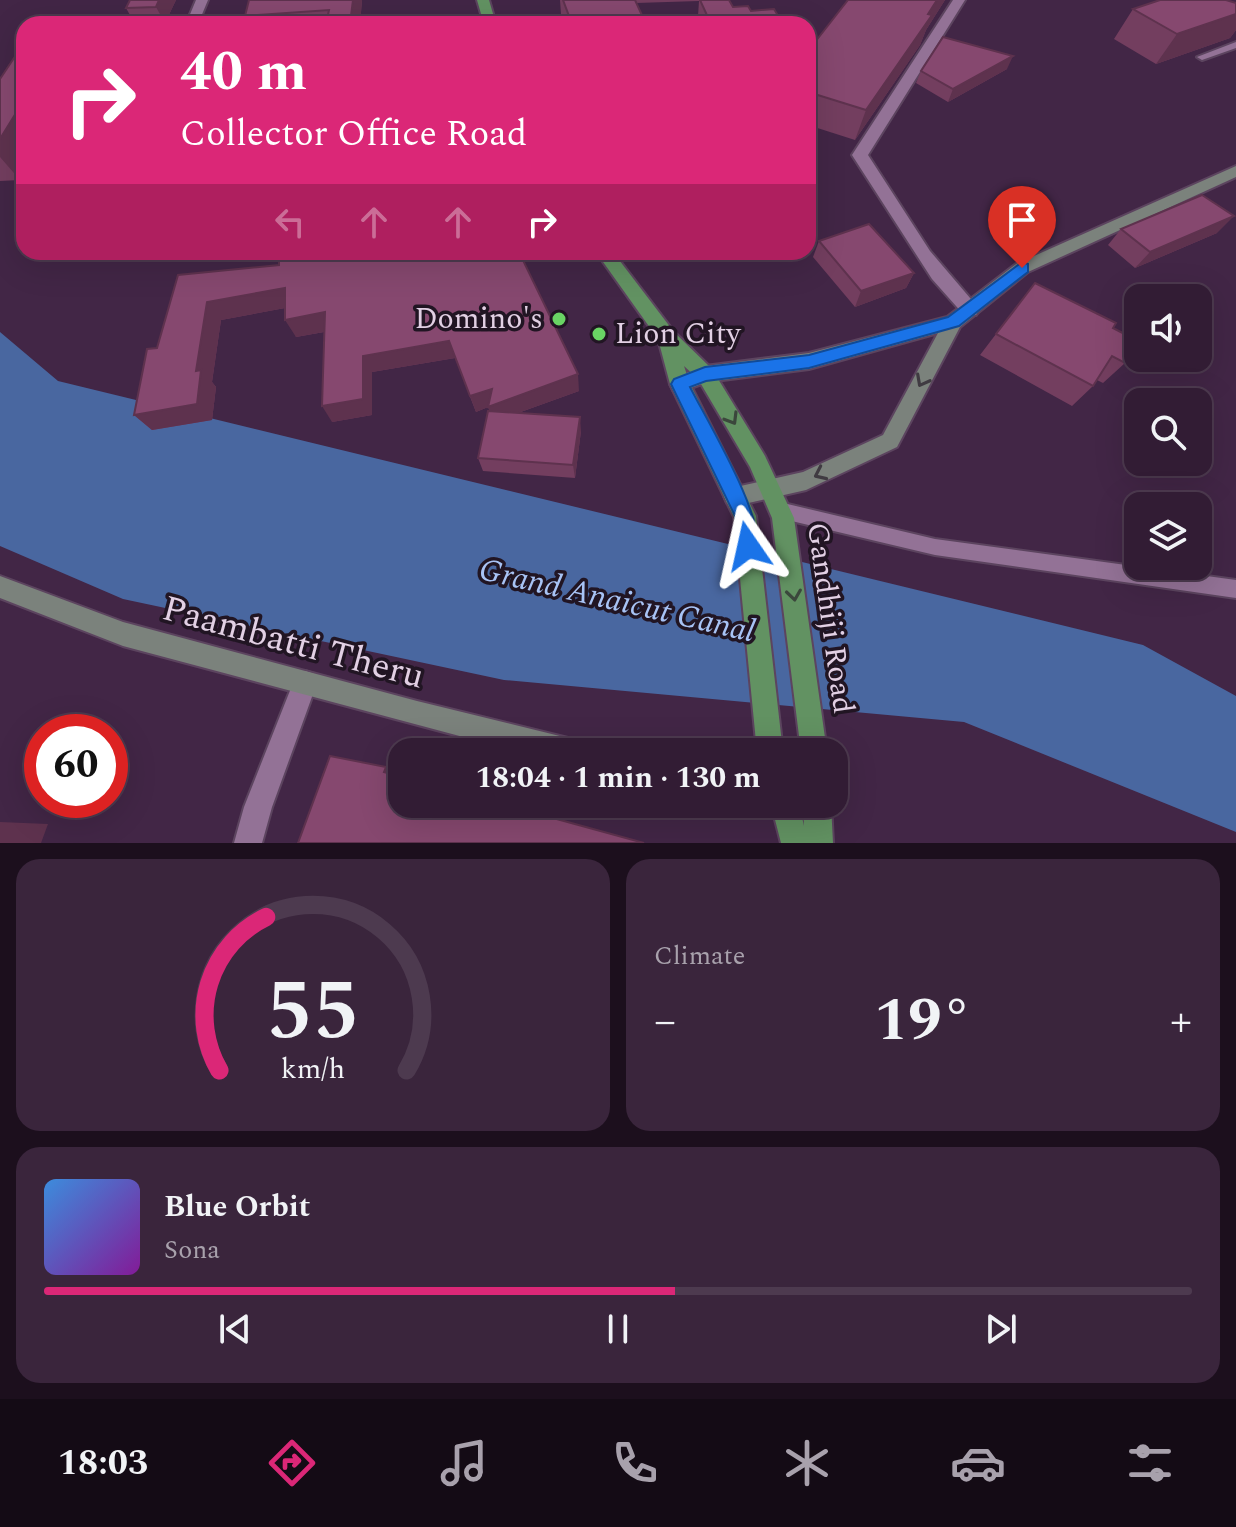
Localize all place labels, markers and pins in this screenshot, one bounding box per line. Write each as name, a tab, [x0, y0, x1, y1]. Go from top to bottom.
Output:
pin	[988, 186, 1056, 268]
place label: Domino's	[414, 296, 543, 342]
marker: Domino's	[550, 310, 568, 328]
place label: Lion City	[615, 311, 742, 357]
marker: Lion City	[590, 325, 608, 343]

